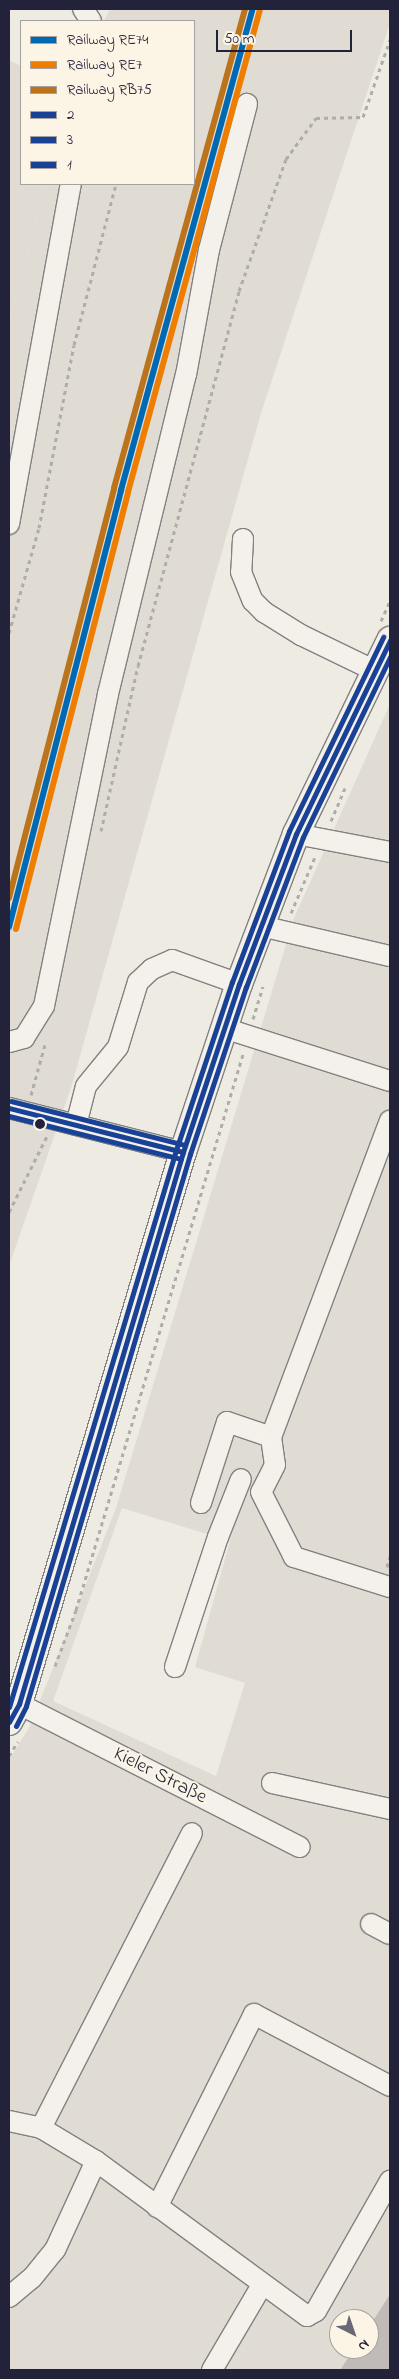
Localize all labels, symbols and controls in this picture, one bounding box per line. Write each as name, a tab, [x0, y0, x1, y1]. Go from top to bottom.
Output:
legend	[20, 20, 195, 185]
scale bar	[219, 20, 355, 52]
text: 50 m	[224, 28, 254, 50]
text: Railway RE74	[67, 29, 148, 51]
text: Railway RE7	[67, 54, 142, 76]
text: Railway RB75	[67, 79, 152, 101]
text: 2	[67, 104, 74, 126]
text: 3	[67, 129, 73, 151]
text: 1	[67, 154, 72, 176]
unlabelled marker	[35, 1119, 45, 1129]
street label: Kieler Straße	[109, 1742, 211, 1810]
north arrow	[329, 2309, 379, 2359]
text: N	[353, 2334, 374, 2356]

